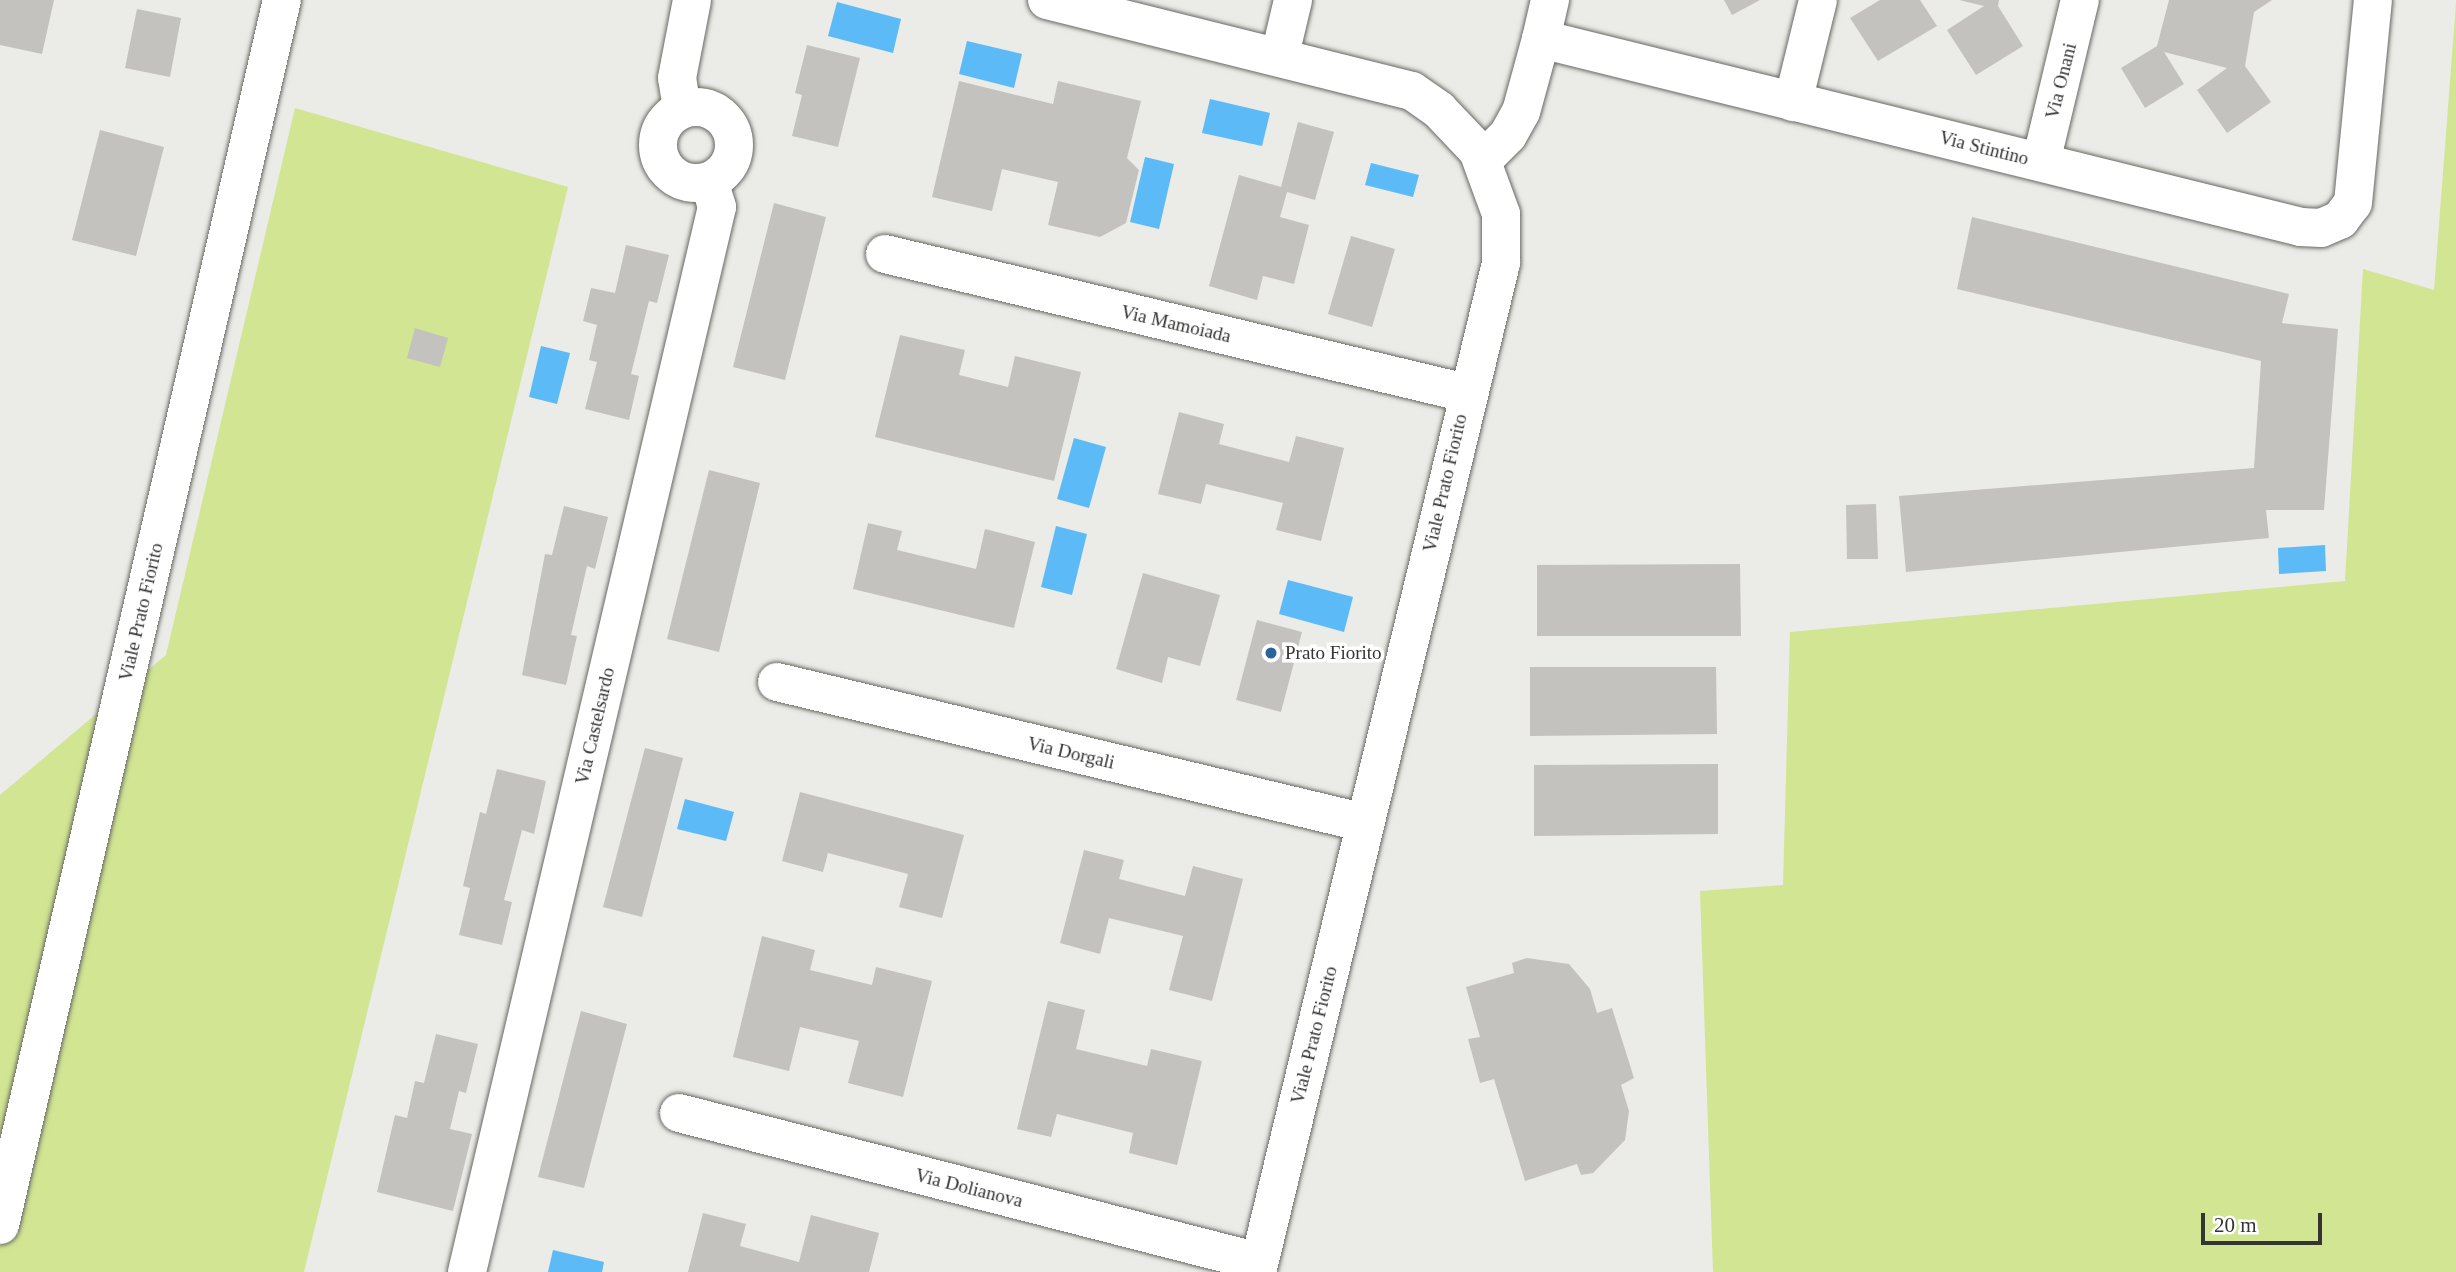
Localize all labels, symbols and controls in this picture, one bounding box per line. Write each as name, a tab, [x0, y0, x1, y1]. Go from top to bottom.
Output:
street label: Via Onani	[2041, 41, 2081, 121]
street label: Via Stintino	[1937, 126, 2031, 170]
street label: Via Mamoiada	[1119, 300, 1233, 348]
street label: Viale Prato Fiorito	[1418, 412, 1472, 554]
street label: Viale Prato Fiorito	[114, 541, 168, 683]
place label: Prato Fiorito	[1285, 642, 1382, 664]
marker: Prato Fiorito	[1263, 645, 1279, 661]
street label: Via Castelsardo	[570, 665, 620, 787]
street label: Via Dorgali	[1025, 732, 1117, 774]
street label: Viale Prato Fiorito	[1286, 964, 1342, 1106]
street label: Via Dolianova	[913, 1164, 1025, 1212]
scale bar	[2204, 1198, 2325, 1242]
text: 20 m	[2214, 1213, 2257, 1237]

